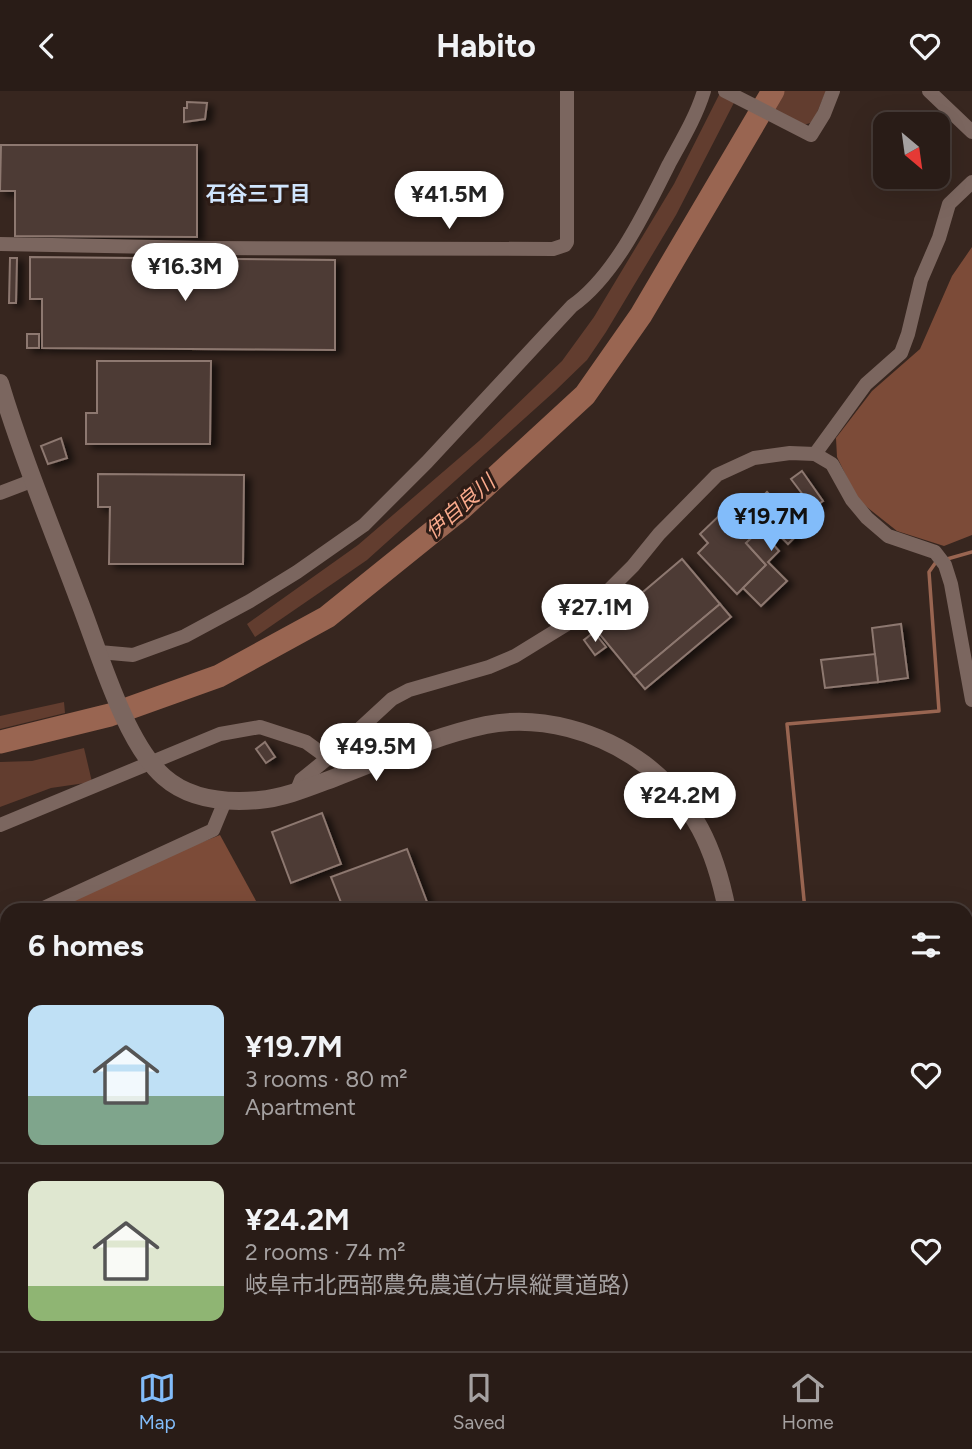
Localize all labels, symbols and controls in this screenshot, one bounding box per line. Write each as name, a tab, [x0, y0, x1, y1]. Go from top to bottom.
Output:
icon: back	[28, 27, 66, 65]
text: Habito	[436, 27, 536, 65]
icon: heart	[906, 27, 944, 65]
north arrow	[873, 112, 950, 189]
map controls	[873, 112, 950, 189]
pin: ¥41.5M	[392, 171, 506, 231]
text: ¥41.5M	[411, 180, 487, 208]
district label: 石谷三丁目	[206, 181, 311, 206]
pin: ¥16.3M	[128, 243, 242, 303]
text: ¥16.3M	[148, 252, 222, 280]
water label: 伊自良川	[420, 468, 501, 544]
pin: ¥19.7M	[714, 493, 828, 553]
text: ¥19.7M	[734, 502, 808, 530]
pin: ¥27.1M	[538, 585, 652, 644]
text: ¥27.1M	[558, 593, 632, 621]
pin: ¥49.5M	[319, 723, 433, 783]
text: ¥49.5M	[336, 732, 416, 760]
pin: ¥24.2M	[623, 773, 737, 832]
text: ¥24.2M	[640, 781, 720, 809]
icon: filters	[907, 926, 945, 964]
text: 6 homes	[28, 927, 144, 964]
text: ¥19.7M	[245, 1028, 343, 1065]
icon: home	[84, 1033, 168, 1117]
icon: heart	[907, 1056, 945, 1094]
text: 3 rooms · 80 m²	[245, 1065, 408, 1093]
text: Apartment	[245, 1093, 356, 1121]
text: ¥24.2M	[245, 1201, 350, 1238]
icon: home	[84, 1209, 168, 1293]
icon: heart	[907, 1232, 945, 1270]
text: 2 rooms · 74 m²	[245, 1238, 406, 1266]
text: 岐阜市北西部農免農道(方県縦貫道路)	[245, 1271, 629, 1299]
tab: Map	[138, 1369, 176, 1434]
tab: Saved	[453, 1369, 505, 1434]
tab: Home	[782, 1369, 834, 1434]

